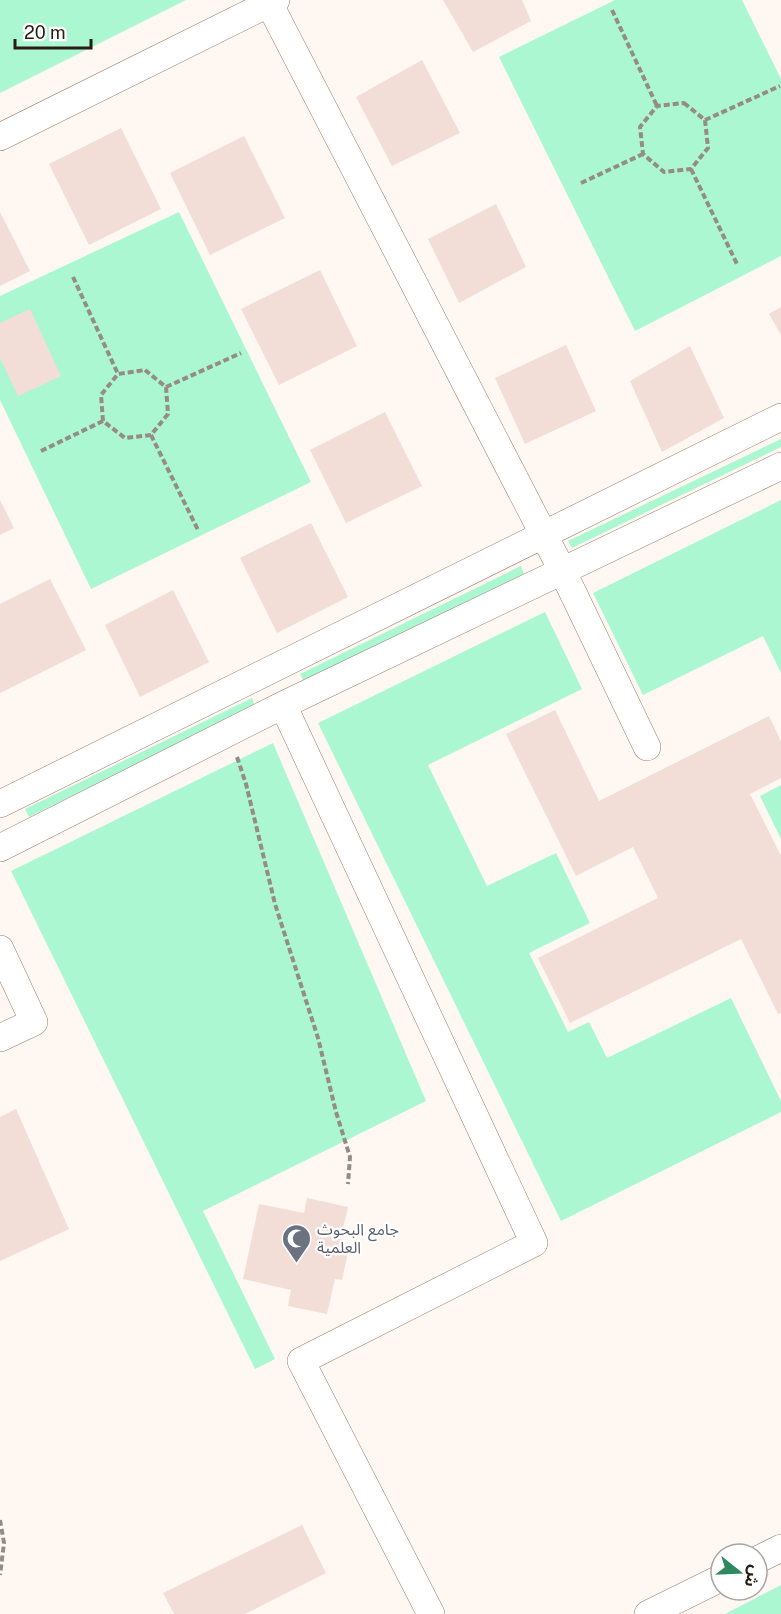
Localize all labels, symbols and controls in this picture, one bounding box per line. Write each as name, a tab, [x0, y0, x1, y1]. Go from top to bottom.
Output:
scale bar	[15, 12, 92, 50]
text: 20 m	[24, 22, 66, 43]
place label: جامع البحوث العلمية	[317, 1220, 399, 1257]
mosque icon: جامع البحوث العلمية	[280, 1222, 312, 1264]
north arrow	[709, 1542, 769, 1602]
text: ش	[740, 1563, 765, 1590]

